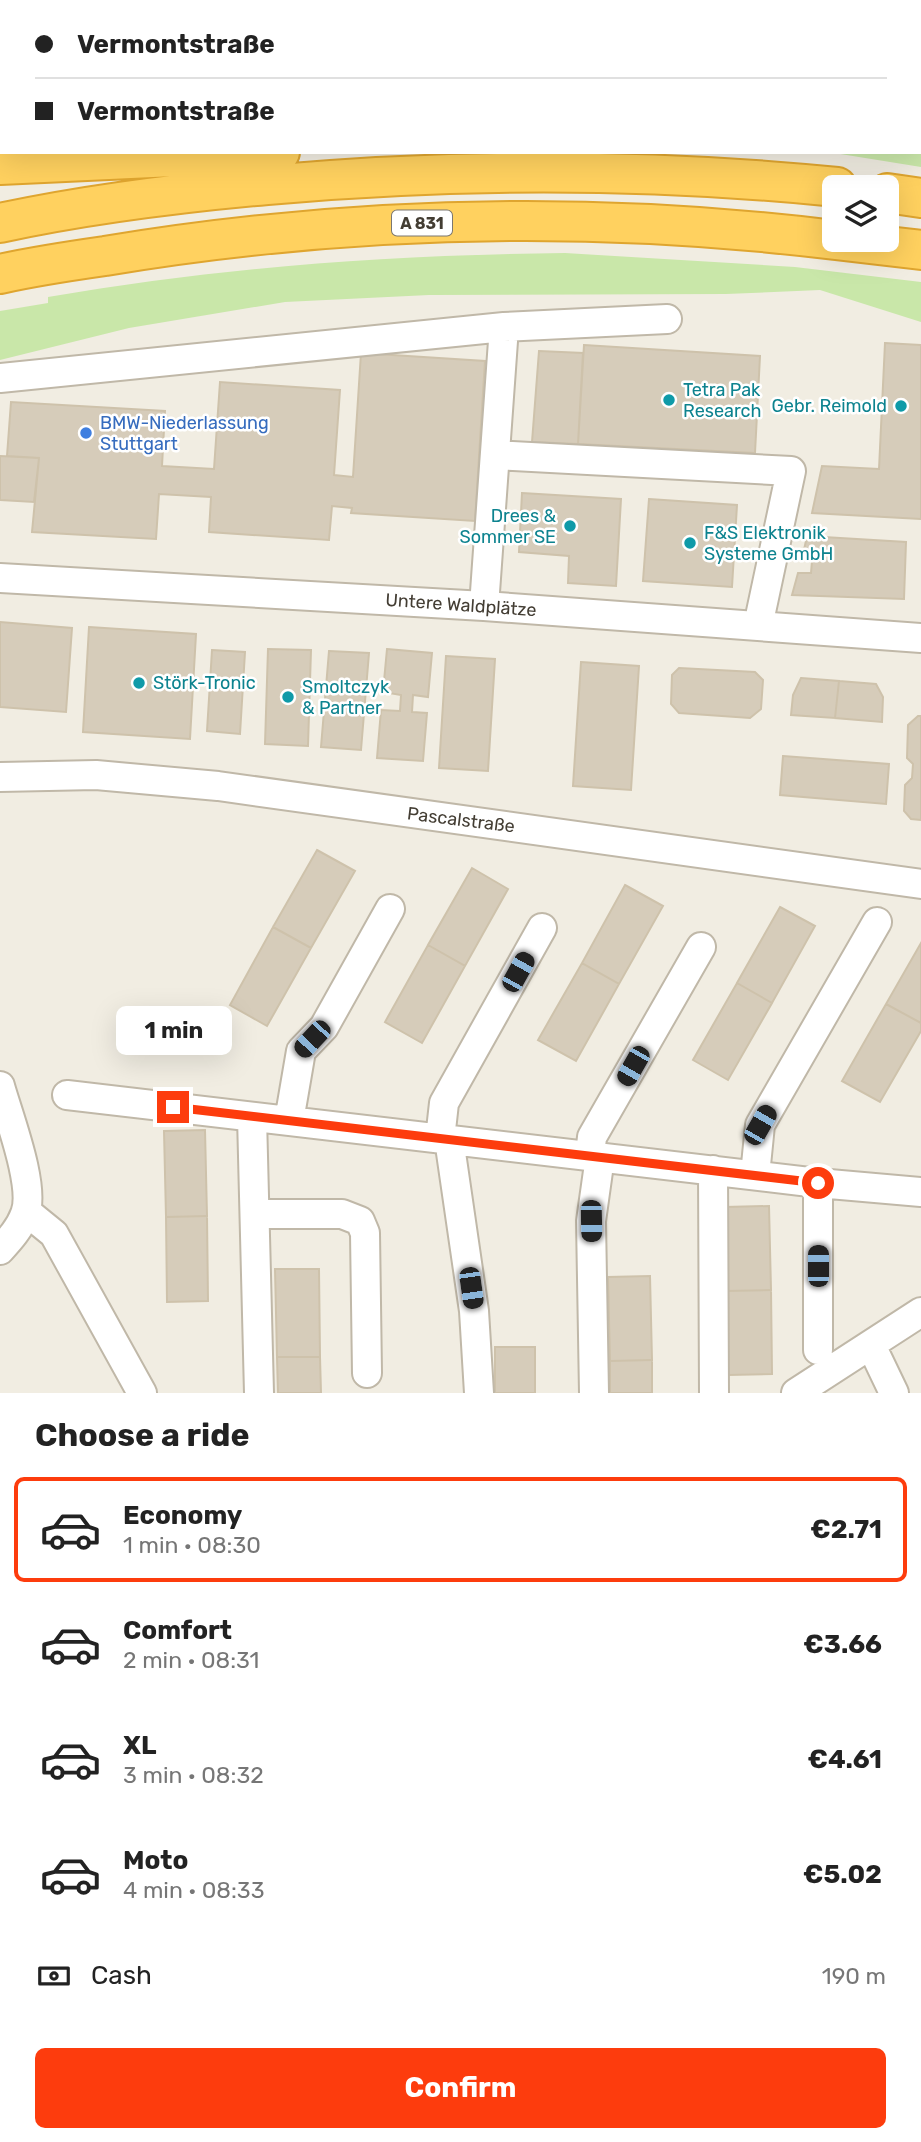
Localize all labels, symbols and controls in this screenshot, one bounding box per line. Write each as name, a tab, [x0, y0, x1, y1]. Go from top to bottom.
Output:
text: Vermontstraße	[77, 29, 275, 60]
text: Vermontstraße	[77, 96, 275, 127]
map controls	[822, 175, 899, 252]
button: layers	[822, 175, 899, 252]
road number: A 831	[392, 210, 452, 236]
place label: Tetra Pak Research	[683, 379, 762, 422]
marker: Tetra Pak Research	[661, 392, 677, 408]
place label: Gebr. Reimold	[772, 395, 887, 417]
marker: Gebr. Reimold	[893, 398, 909, 414]
place label: BMW-Niederlassung Stuttgart	[100, 412, 269, 455]
marker: BMW-Niederlassung Stuttgart	[78, 425, 94, 441]
place label: Drees & Sommer SE	[459, 505, 557, 548]
marker: Drees & Sommer SE	[562, 518, 578, 534]
place label: F&S Elektronik Systeme GmbH	[704, 522, 833, 565]
marker: F&S Elektronik Systeme GmbH	[682, 535, 698, 551]
street label: Untere Waldplätze	[385, 589, 537, 621]
place label: Störk-Tronic	[153, 672, 256, 694]
marker: Störk-Tronic	[131, 675, 147, 691]
place label: Smoltczyk & Partner	[302, 676, 390, 719]
marker: Smoltczyk & Partner	[280, 689, 296, 705]
street label: Pascalstraße	[406, 802, 516, 838]
car	[499, 949, 538, 995]
callout: 1 min	[115, 1006, 231, 1054]
text: 1 min	[145, 1016, 203, 1044]
car	[290, 1016, 335, 1062]
car	[614, 1043, 653, 1089]
route end	[157, 1091, 189, 1123]
car	[741, 1102, 780, 1148]
route start	[802, 1167, 834, 1199]
car	[581, 1200, 602, 1242]
car	[808, 1245, 829, 1287]
car	[458, 1266, 485, 1310]
text: Choose a ride	[35, 1416, 249, 1454]
icon: car	[39, 1498, 102, 1561]
text: Economy	[123, 1500, 242, 1531]
text: €2.71	[810, 1514, 882, 1545]
text: 1 min · 08:30	[123, 1531, 261, 1559]
icon: car	[39, 1613, 102, 1676]
text: Comfort	[123, 1615, 232, 1646]
text: €3.66	[803, 1629, 882, 1660]
text: 2 min · 08:31	[123, 1646, 259, 1674]
icon: car	[39, 1728, 102, 1791]
text: XL	[123, 1730, 156, 1761]
text: €4.61	[807, 1744, 882, 1775]
text: 3 min · 08:32	[123, 1761, 264, 1789]
icon: car	[39, 1843, 102, 1906]
text: Moto	[123, 1845, 188, 1876]
text: €5.02	[803, 1859, 882, 1890]
text: 4 min · 08:33	[123, 1876, 265, 1904]
icon: cash	[35, 1957, 73, 1995]
text: Cash	[91, 1960, 152, 1991]
text: 190 m	[822, 1962, 886, 1990]
button: Confirm	[35, 2048, 886, 2128]

